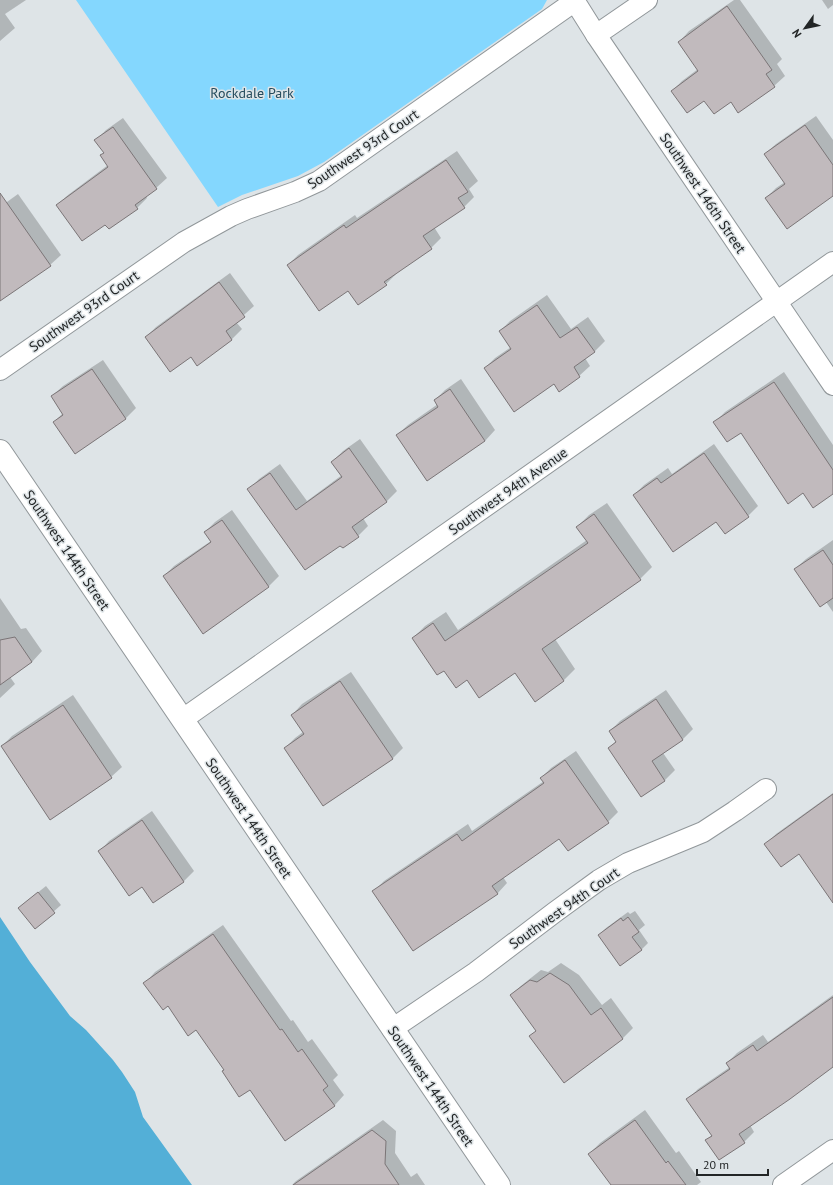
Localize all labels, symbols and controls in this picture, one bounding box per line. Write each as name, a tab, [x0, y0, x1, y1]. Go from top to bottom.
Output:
north arrow	[785, 8, 825, 48]
text: N	[789, 27, 804, 40]
park label: Rockdale Park	[210, 84, 294, 102]
street label: Southwest 93rd Court	[304, 105, 422, 193]
street label: Southwest 146th Street	[656, 129, 750, 257]
street label: Southwest 93rd Court	[25, 266, 143, 356]
street label: Southwest 94th Avenue	[445, 443, 571, 539]
street label: Southwest 144th Street	[20, 486, 114, 614]
street label: Southwest 144th Street	[202, 754, 296, 882]
street label: Southwest 94th Court	[505, 863, 623, 953]
street label: Southwest 144th Street	[384, 1022, 478, 1150]
scale bar	[697, 1151, 768, 1177]
text: 20 m	[703, 1157, 729, 1172]

